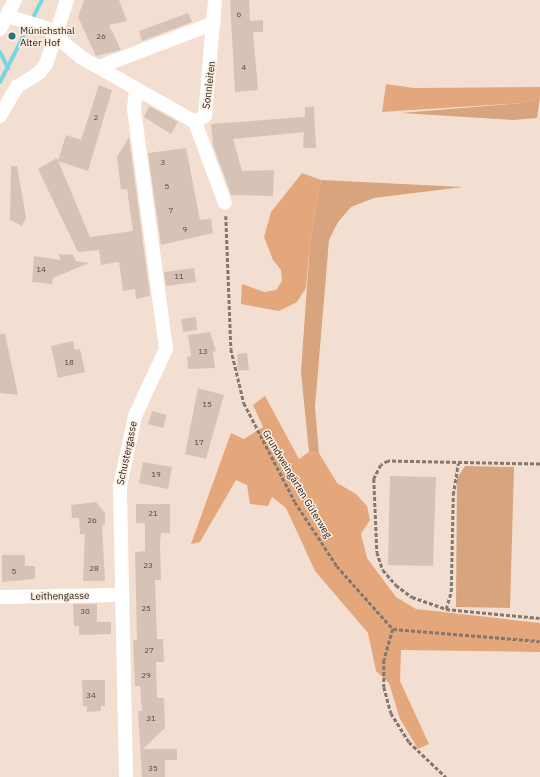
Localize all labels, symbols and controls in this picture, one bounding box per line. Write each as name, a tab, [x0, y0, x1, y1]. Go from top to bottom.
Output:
house number: 6	[237, 10, 241, 20]
place label: Münichsthal Alter Hof	[20, 24, 75, 48]
marker: Münichsthal Alter Hof	[7, 31, 17, 41]
house number: 26	[96, 32, 106, 42]
street label: Sonnleiten	[200, 60, 218, 110]
house number: 4	[242, 63, 246, 73]
house number: 2	[94, 113, 98, 123]
house number: 3	[161, 158, 165, 168]
house number: 5	[165, 182, 169, 192]
house number: 7	[169, 206, 173, 216]
house number: 9	[183, 225, 187, 235]
house number: 14	[36, 265, 46, 275]
house number: 11	[174, 272, 184, 282]
house number: 13	[198, 347, 208, 357]
house number: 18	[64, 358, 74, 368]
house number: 15	[202, 400, 212, 410]
street label: Schustergasse	[114, 420, 140, 486]
street label: Grundweingärten Güterweg	[260, 428, 334, 540]
house number: 17	[194, 438, 204, 448]
house number: 19	[151, 470, 161, 480]
house number: 21	[148, 509, 158, 519]
house number: 26	[87, 516, 97, 526]
house number: 23	[143, 561, 153, 571]
house number: 28	[89, 564, 99, 574]
house number: 5	[12, 567, 16, 577]
street label: Leithengasse	[30, 589, 90, 603]
house number: 25	[141, 604, 151, 614]
house number: 30	[80, 607, 90, 617]
house number: 27	[144, 646, 154, 656]
house number: 29	[141, 671, 151, 681]
house number: 34	[86, 691, 96, 701]
house number: 31	[146, 714, 156, 724]
house number: 35	[148, 764, 158, 774]

